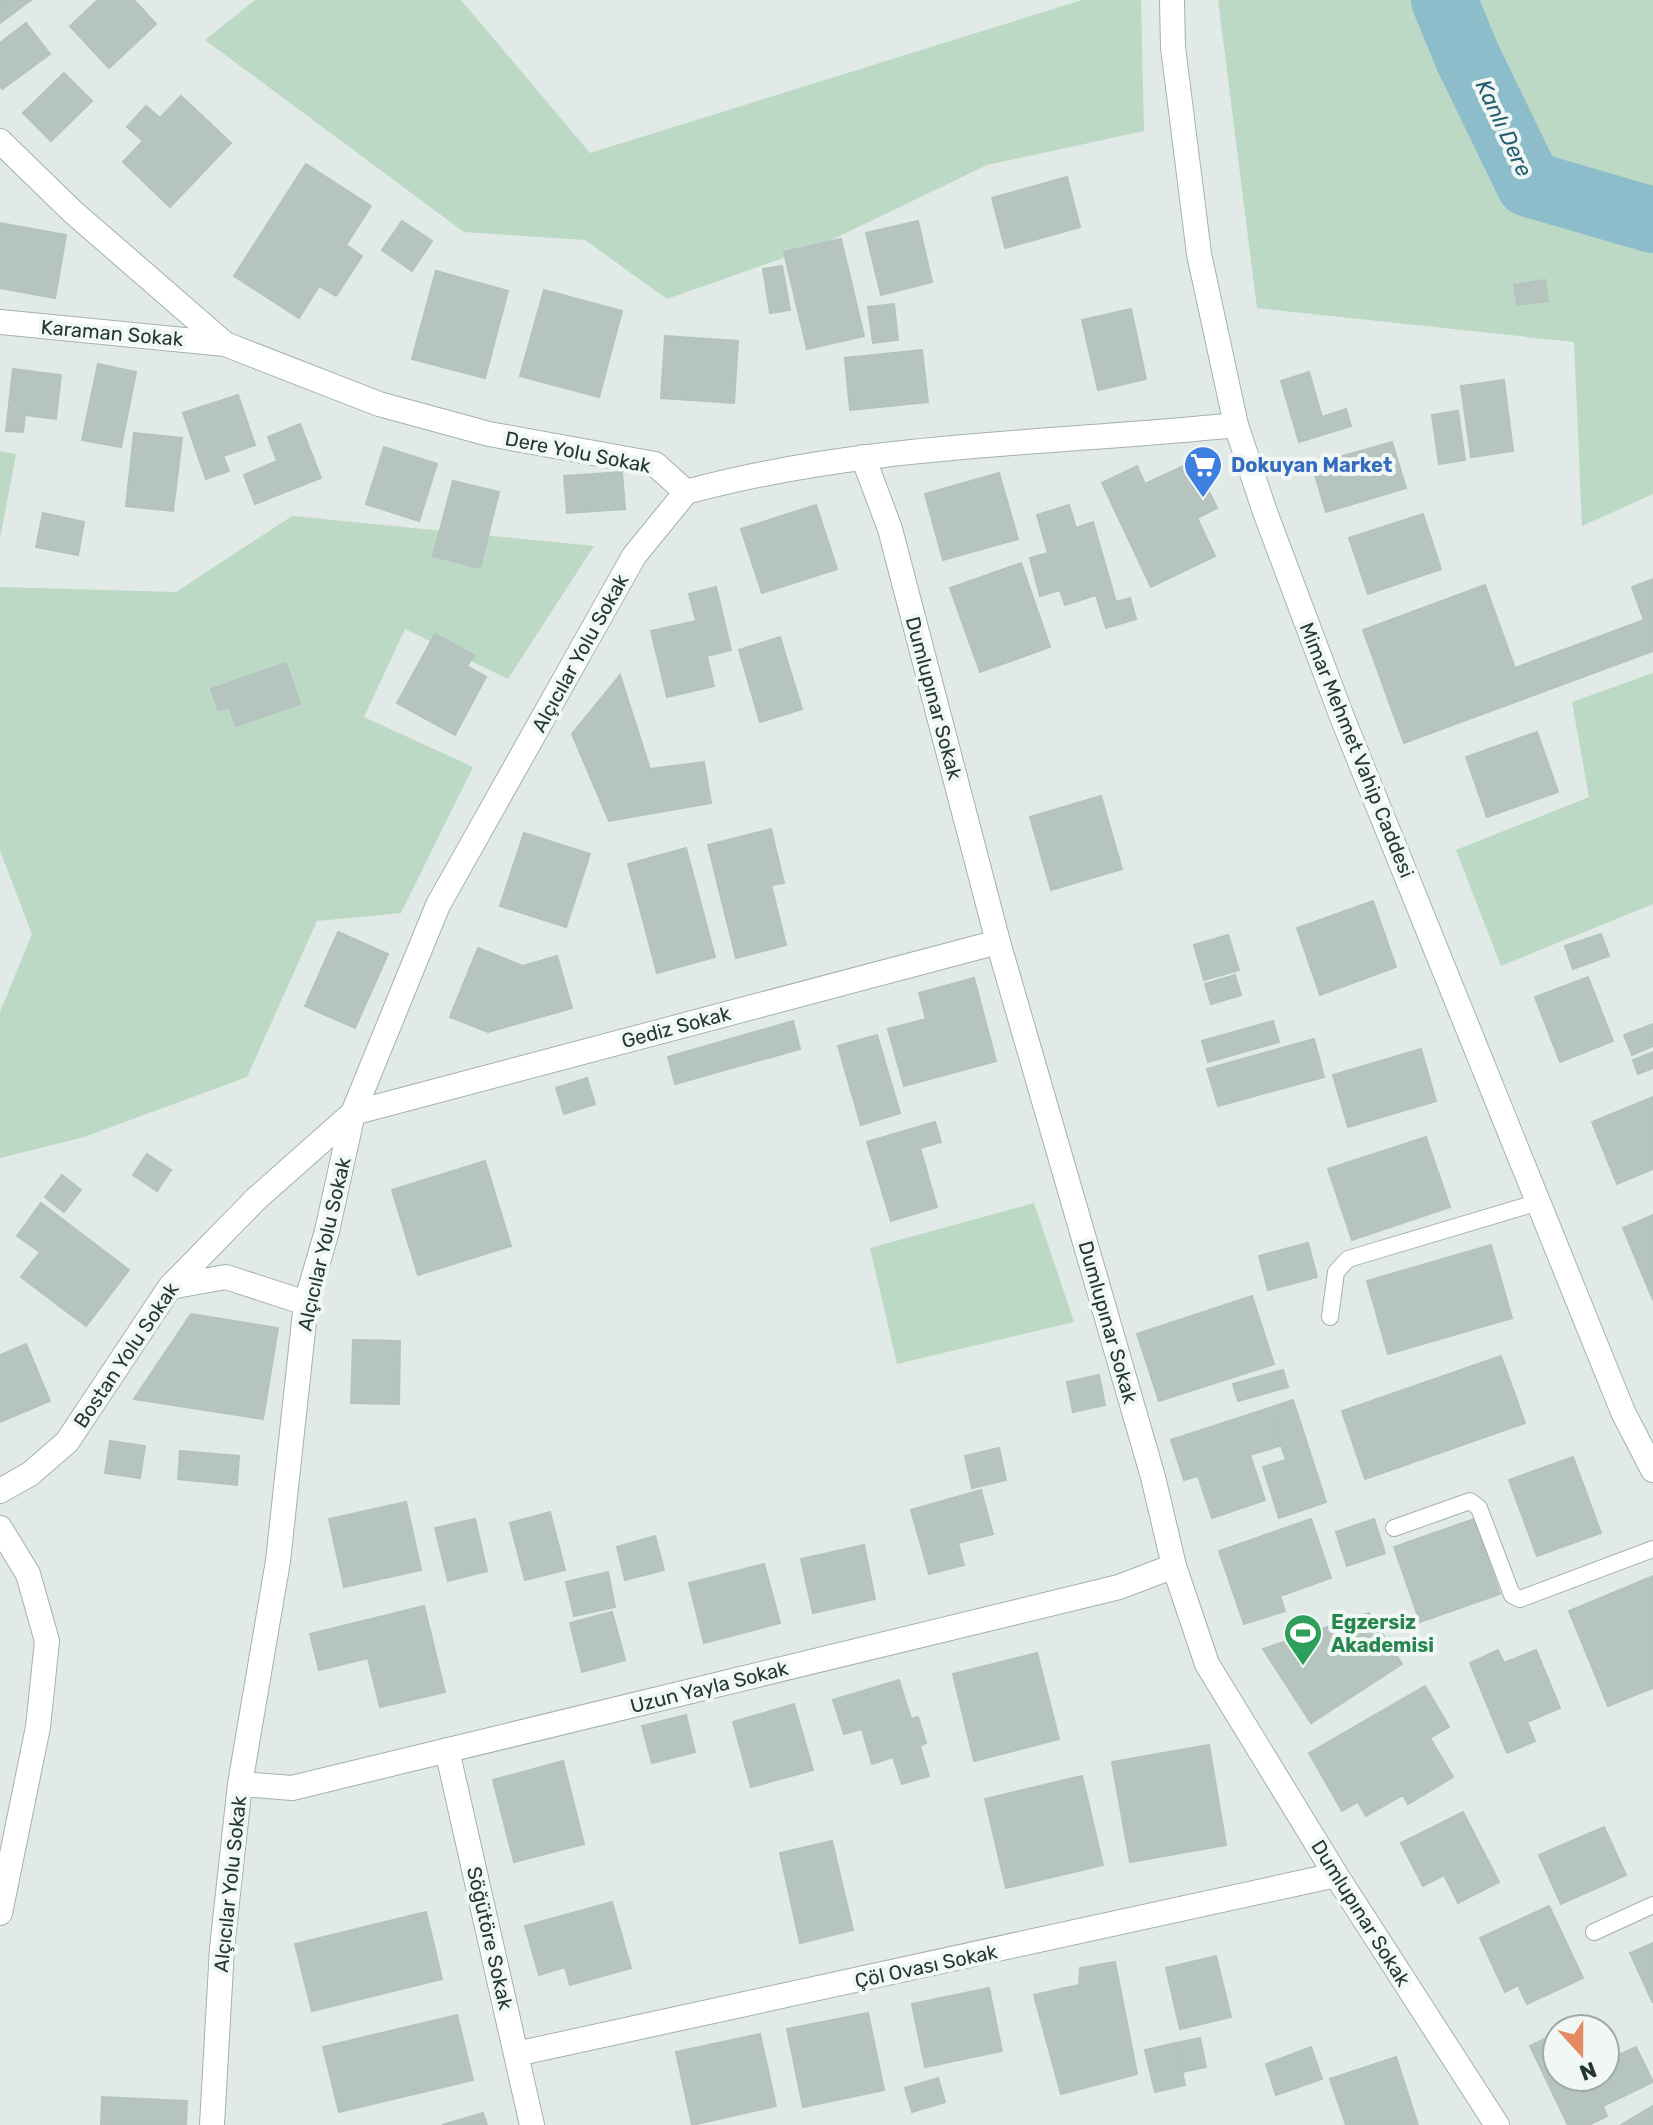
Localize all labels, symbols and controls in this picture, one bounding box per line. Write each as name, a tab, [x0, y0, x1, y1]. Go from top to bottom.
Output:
water label: Kanlı Dere	[1470, 75, 1538, 181]
street label: Karaman Sokak	[40, 315, 185, 351]
street label: Dere Yolu Sokak	[503, 426, 654, 478]
supermarket icon: Dokuyan Market	[1182, 444, 1224, 499]
place label: Dokuyan Market	[1231, 453, 1392, 477]
street label: Alçıcılar Yolu Sokak	[527, 569, 634, 736]
street label: Dumlupınar Sokak	[901, 614, 967, 783]
street label: Mimar Mehmet Vahip Caddesi	[1295, 619, 1419, 881]
street label: Gediz Sokak	[619, 1001, 734, 1053]
street label: Alçıcılar Yolu Sokak	[292, 1154, 356, 1333]
street label: Dumlupınar Sokak	[1073, 1238, 1143, 1407]
street label: Bostan Yolu Sokak	[68, 1277, 184, 1432]
place label: Egzersiz Akademisi	[1331, 1610, 1434, 1657]
sports icon: Egzersiz Akademisi	[1282, 1612, 1324, 1667]
street label: Uzun Yayla Sokak	[628, 1656, 791, 1718]
street label: Alçıcılar Yolu Sokak	[209, 1794, 251, 1973]
street label: Dumlupınar Sokak	[1306, 1835, 1416, 1991]
street label: Söğütöre Sokak	[462, 1864, 518, 2013]
street label: Çöl Ovası Sokak	[853, 1939, 1000, 1993]
north arrow	[1541, 2013, 1621, 2093]
text: N	[1576, 2056, 1600, 2087]

